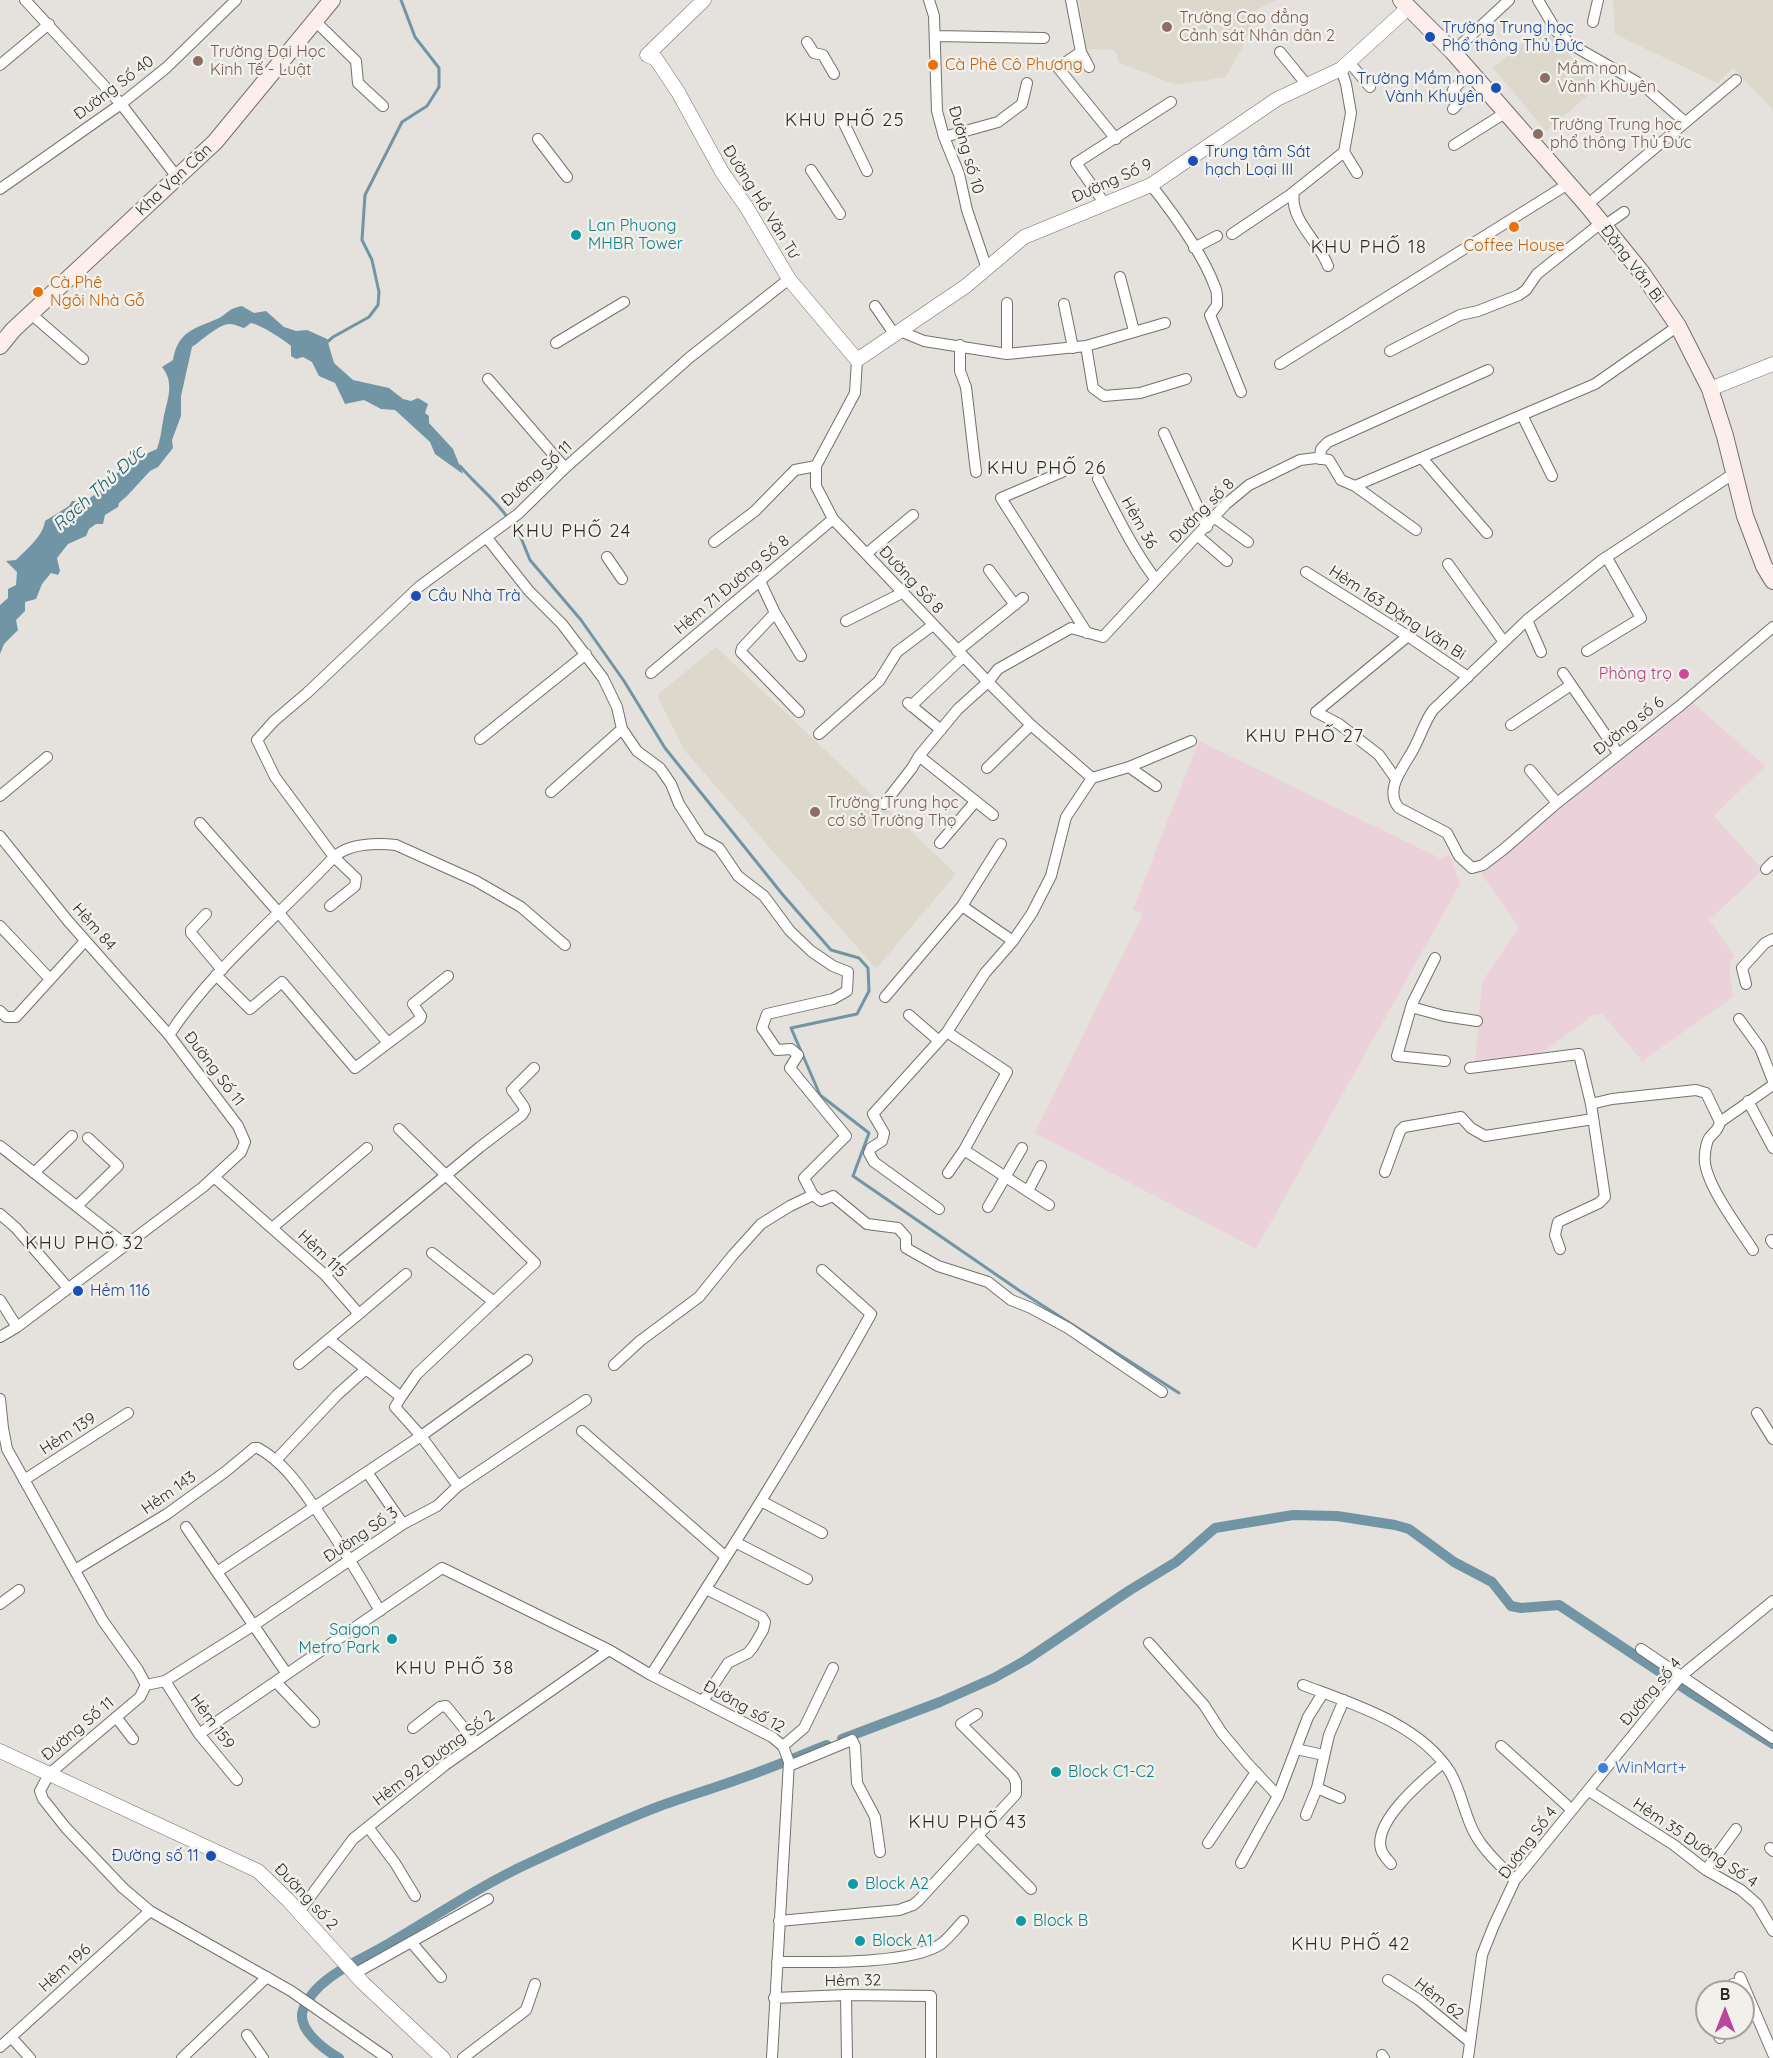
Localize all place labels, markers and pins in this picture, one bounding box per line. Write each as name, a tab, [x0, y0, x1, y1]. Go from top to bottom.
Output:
place label: Trường Cao đẳng Cảnh sát Nhân dân 2	[1179, 8, 1335, 46]
place label: Trường Trung học Phổ thông Thủ Đức	[1442, 18, 1584, 56]
marker: Trường Cao đẳng Cảnh sát Nhân dân 2	[1160, 20, 1174, 34]
marker: Trường Trung học Phổ thông Thủ Đức	[1423, 30, 1437, 44]
place label: Trường Đại Học Kinh Tế - Luật	[210, 42, 326, 80]
marker: Trường Đại Học Kinh Tế - Luật	[191, 54, 205, 68]
place label: Cà Phê Cô Phương	[945, 55, 1083, 75]
marker: Cà Phê Cô Phương	[926, 58, 940, 72]
place label: Mầm non Vành Khuyên	[1557, 59, 1656, 97]
place label: Trường Mầm non Vành Khuyên	[1357, 69, 1484, 107]
marker: Mầm non Vành Khuyên	[1538, 71, 1552, 85]
marker: Trường Mầm non Vành Khuyên	[1489, 81, 1503, 95]
place label: Trường Trung học phổ thông Thủ Đức	[1550, 115, 1692, 153]
marker: Trường Trung học phổ thông Thủ Đức	[1531, 127, 1545, 141]
place label: Trung tâm Sát hạch Loại III	[1205, 142, 1311, 180]
marker: Trung tâm Sát hạch Loại III	[1186, 154, 1200, 168]
place label: Lan Phuong MHBR Tower	[588, 216, 683, 254]
marker: Coffee House	[1507, 220, 1521, 234]
marker: Lan Phuong MHBR Tower	[569, 228, 583, 242]
place label: Coffee House	[1464, 236, 1564, 256]
place label: Cà Phê Ngôi Nhà Gỗ	[50, 273, 145, 311]
marker: Cà Phê Ngôi Nhà Gỗ	[31, 285, 45, 299]
place label: Cầu Nhà Trà	[428, 586, 521, 606]
marker: Cầu Nhà Trà	[409, 589, 423, 603]
place label: Phòng trọ	[1599, 664, 1672, 684]
marker: Phòng trọ	[1677, 667, 1691, 681]
place label: Trường Trung học cơ sở Trường Thọ	[827, 793, 959, 831]
marker: Trường Trung học cơ sở Trường Thọ	[808, 805, 822, 819]
place label: Hẻm 116	[90, 1281, 150, 1301]
marker: Hẻm 116	[71, 1284, 85, 1298]
place label: Saigon Metro Park	[299, 1620, 380, 1658]
marker: Saigon Metro Park	[385, 1632, 399, 1646]
place label: WinMart+	[1615, 1758, 1687, 1778]
marker: WinMart+	[1596, 1761, 1610, 1775]
place label: Block C1-C2	[1068, 1762, 1155, 1782]
marker: Block C1-C2	[1049, 1765, 1063, 1779]
place label: Đường số 11	[112, 1846, 199, 1866]
marker: Đường số 11	[204, 1849, 218, 1863]
place label: Block A2	[865, 1874, 929, 1894]
marker: Block A2	[846, 1877, 860, 1891]
place label: Block B	[1033, 1911, 1088, 1931]
marker: Block B	[1014, 1914, 1028, 1928]
place label: Block A1	[872, 1931, 933, 1951]
marker: Block A1	[853, 1934, 867, 1948]

